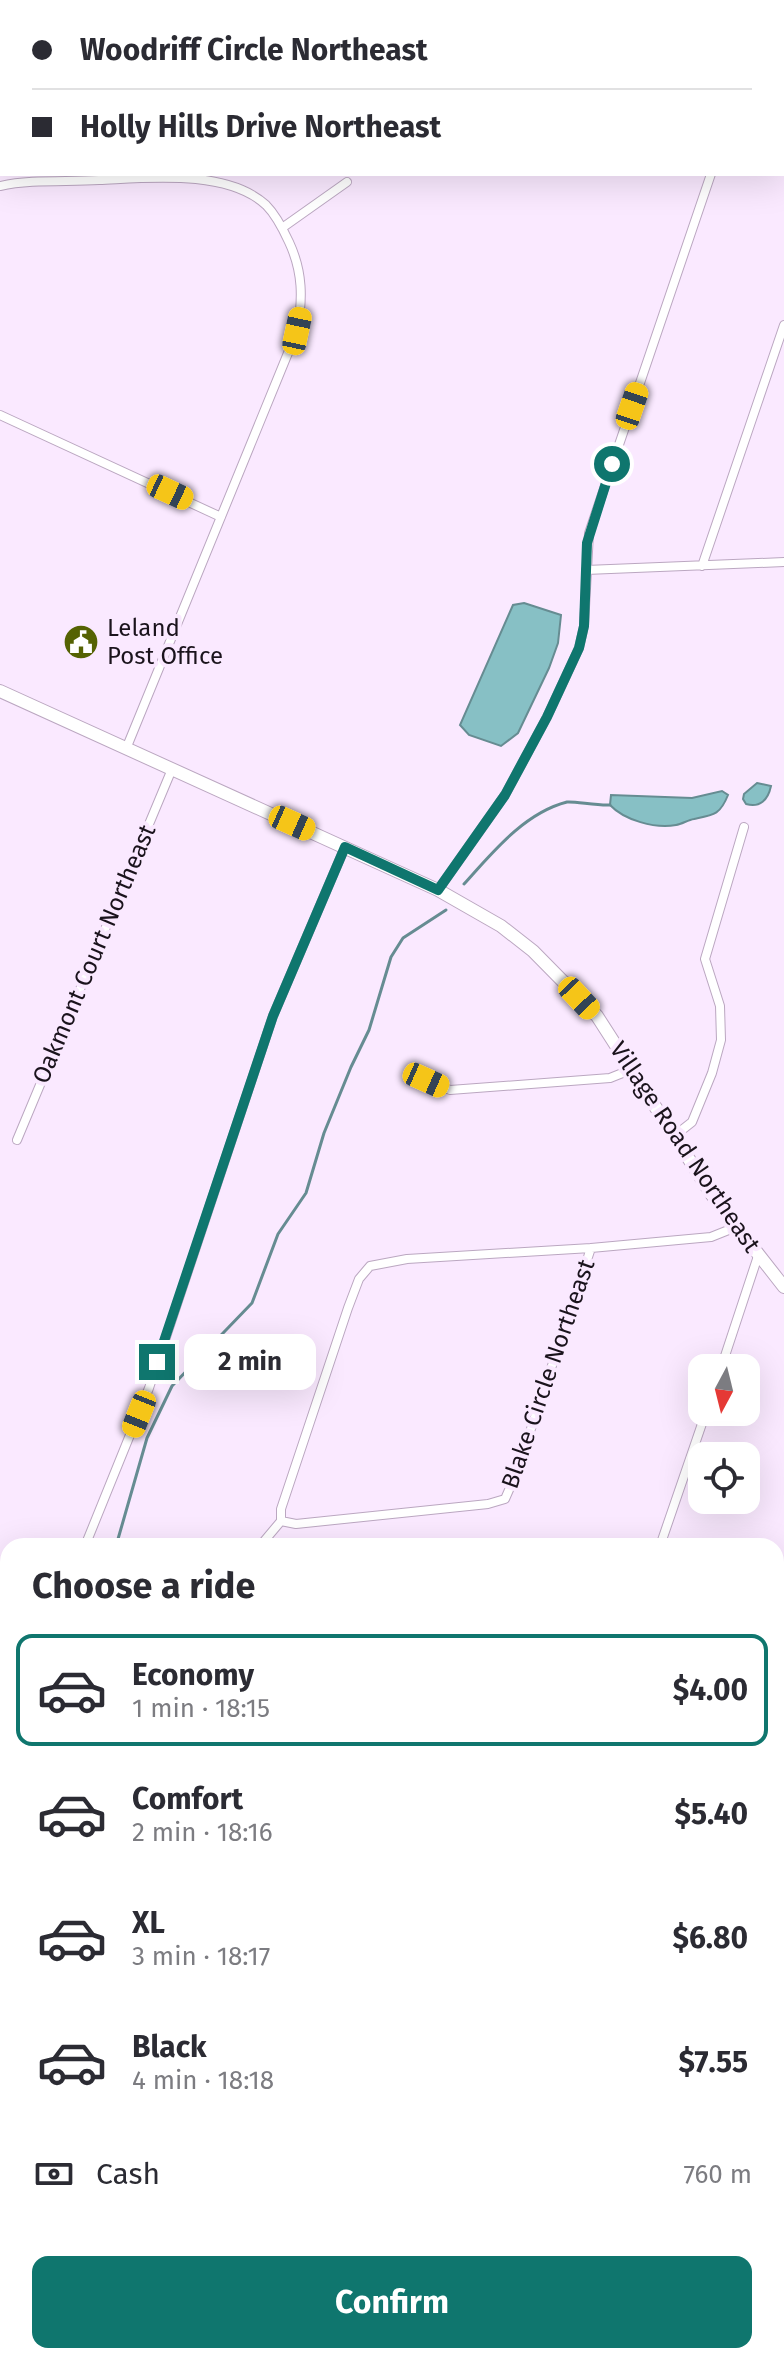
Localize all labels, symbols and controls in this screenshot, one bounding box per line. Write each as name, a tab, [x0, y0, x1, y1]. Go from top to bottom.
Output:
text: Woodriff Circle Northeast	[80, 32, 428, 68]
text: Holly Hills Drive Northeast	[80, 109, 441, 145]
car	[280, 305, 314, 357]
car	[613, 379, 651, 433]
route start	[594, 446, 630, 482]
car	[143, 471, 197, 513]
place label: Leland Post Office	[107, 614, 223, 670]
public building icon: Leland Post Office	[62, 623, 100, 661]
car	[265, 802, 319, 844]
street label: Oakmont Court Northeast	[27, 820, 161, 1088]
car	[554, 972, 604, 1024]
street label: Village Road Northeast	[604, 1036, 766, 1258]
car	[399, 1059, 453, 1101]
street label: Blake Circle Northeast	[496, 1255, 601, 1492]
callout: 2 min	[185, 1334, 317, 1390]
route end	[139, 1344, 175, 1380]
text: 2 min	[218, 1346, 282, 1377]
north arrow	[688, 1354, 760, 1426]
map controls	[688, 1354, 760, 1514]
car	[119, 1387, 159, 1441]
button: locate	[688, 1442, 760, 1514]
text: Choose a ride	[32, 1564, 255, 1608]
icon: car	[36, 1654, 108, 1726]
text: Economy	[132, 1657, 254, 1693]
text: $4.00	[673, 1672, 748, 1708]
text: 1 min · 18:15	[132, 1693, 270, 1724]
icon: car	[36, 1778, 108, 1850]
text: Comfort	[132, 1781, 243, 1817]
text: $5.40	[674, 1796, 748, 1832]
text: 2 min · 18:16	[132, 1817, 273, 1848]
icon: car	[36, 1902, 108, 1974]
text: XL	[132, 1905, 165, 1941]
text: $6.80	[672, 1920, 748, 1956]
text: 3 min · 18:17	[132, 1941, 270, 1972]
icon: car	[36, 2026, 108, 2098]
text: Black	[132, 2029, 207, 2065]
text: $7.55	[679, 2044, 748, 2080]
text: 4 min · 18:18	[132, 2065, 274, 2096]
icon: cash	[32, 2152, 76, 2196]
text: Cash	[96, 2156, 160, 2192]
text: 760 m	[684, 2159, 752, 2190]
button: Confirm	[32, 2256, 752, 2348]

